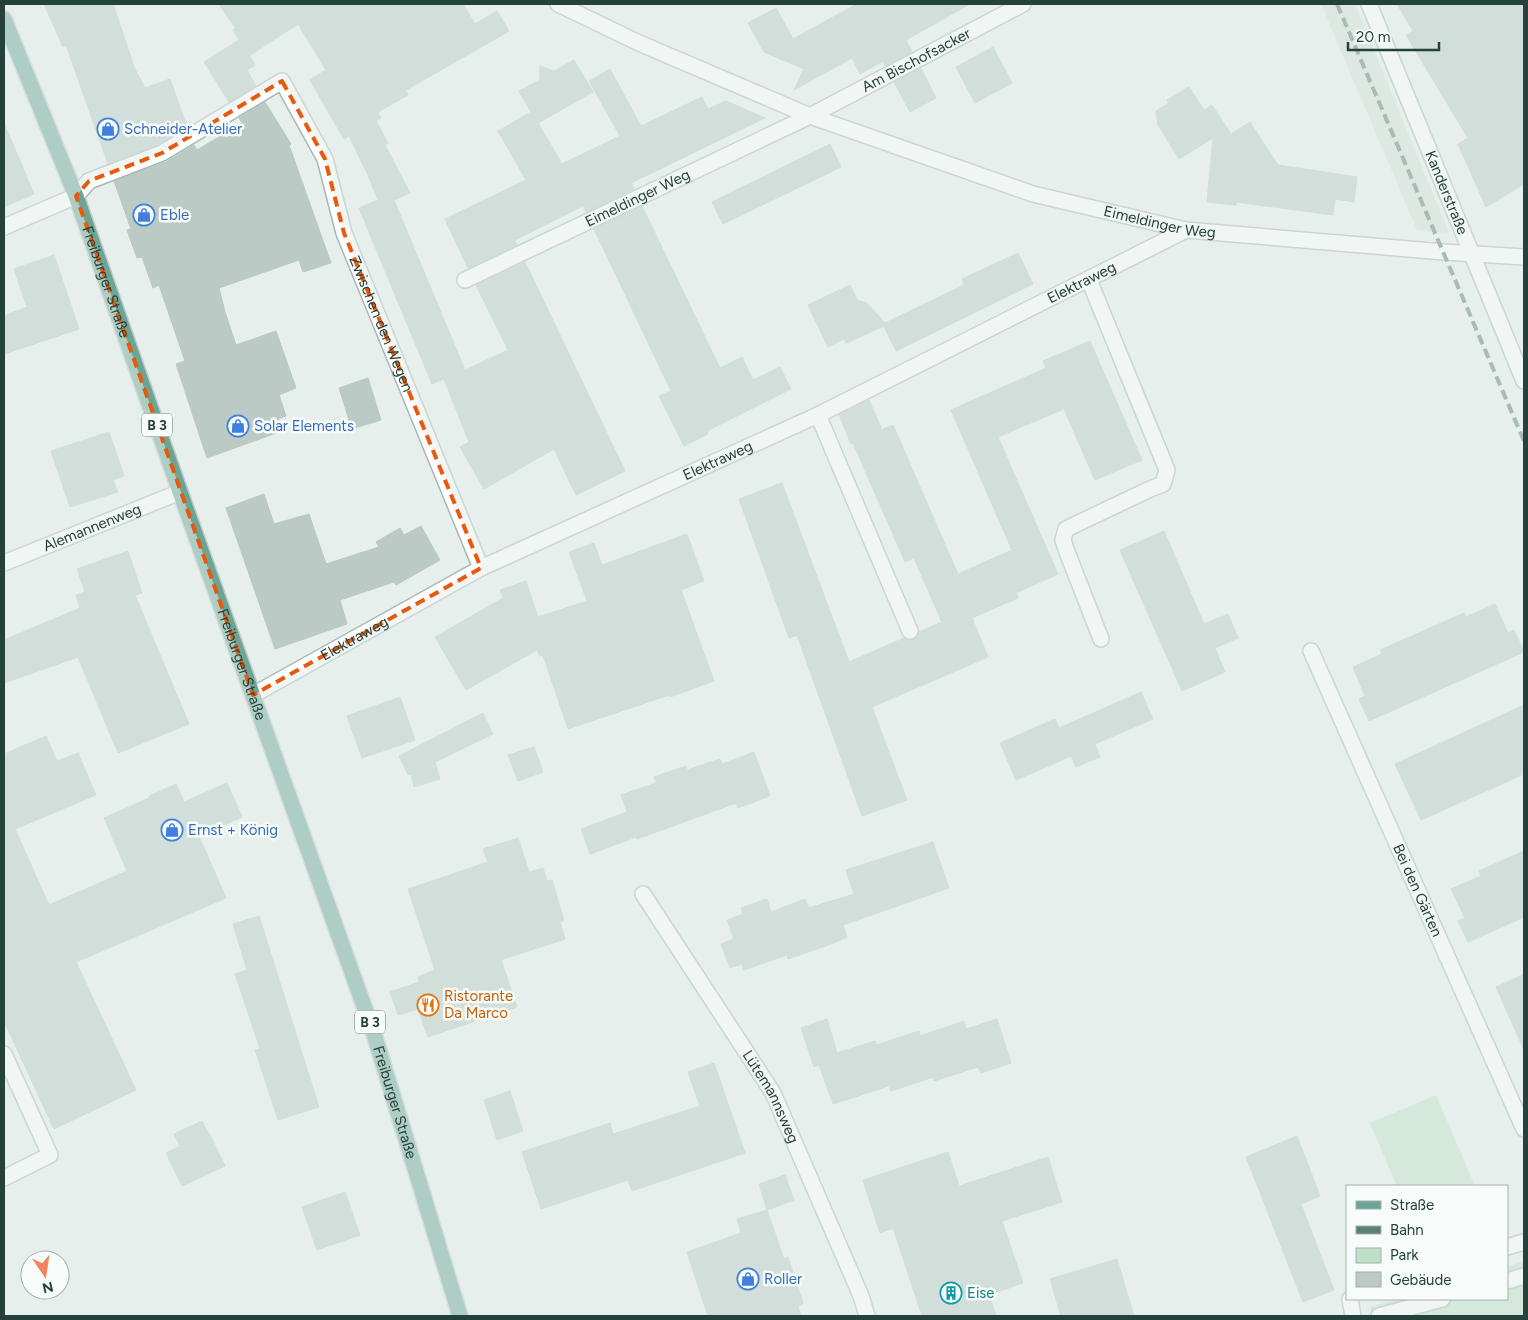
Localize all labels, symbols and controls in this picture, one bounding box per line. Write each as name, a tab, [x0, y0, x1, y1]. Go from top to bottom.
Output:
scale bar	[1348, 20, 1439, 52]
street label: Am Bischofsacker	[859, 24, 974, 96]
text: 20 m	[1356, 28, 1390, 46]
shop icon: Schneider-Atelier	[96, 117, 120, 141]
place label: Schneider-Atelier	[124, 120, 242, 138]
street label: Kanderstraße	[1421, 148, 1472, 237]
street label: Eimeldinger Weg	[582, 165, 693, 231]
street label: Eimeldinger Weg	[1102, 202, 1216, 241]
shop icon: Eble	[132, 203, 156, 227]
place label: Eble	[160, 206, 189, 224]
street label: Freiburger Straße	[78, 224, 134, 340]
street label: Zwischen den Wegen	[345, 253, 417, 394]
street label: Elektraweg	[1044, 258, 1119, 307]
road number: B 3	[142, 414, 172, 436]
shop icon: Solar Elements	[226, 414, 250, 438]
place label: Solar Elements	[254, 417, 354, 435]
street label: Elektraweg	[680, 437, 755, 484]
street label: Alemannenweg	[41, 500, 144, 555]
street label: Freiburger Straße	[214, 606, 270, 723]
street label: Elektraweg	[317, 613, 391, 665]
shop icon: Ernst + König	[160, 818, 184, 842]
place label: Ernst + König	[188, 821, 278, 839]
street label: Bei den Gärten	[1389, 841, 1446, 940]
place label: Ristorante Da Marco	[444, 987, 513, 1022]
restaurant icon: Ristorante Da Marco	[416, 993, 440, 1017]
road number: B 3	[355, 1010, 385, 1034]
street label: Freiburger Straße	[369, 1044, 421, 1161]
street label: Lütemannsweg	[739, 1047, 803, 1146]
legend	[1346, 1185, 1508, 1300]
text: Straße	[1390, 1196, 1434, 1214]
text: Bahn	[1390, 1221, 1424, 1239]
text: Park	[1390, 1246, 1419, 1264]
north arrow	[20, 1250, 70, 1300]
shop icon: Roller	[736, 1267, 760, 1291]
place label: Roller	[764, 1270, 802, 1288]
text: Gebäude	[1390, 1271, 1451, 1289]
text: N	[41, 1278, 55, 1297]
building icon: Eise	[939, 1281, 963, 1305]
place label: Eise	[967, 1284, 995, 1302]

